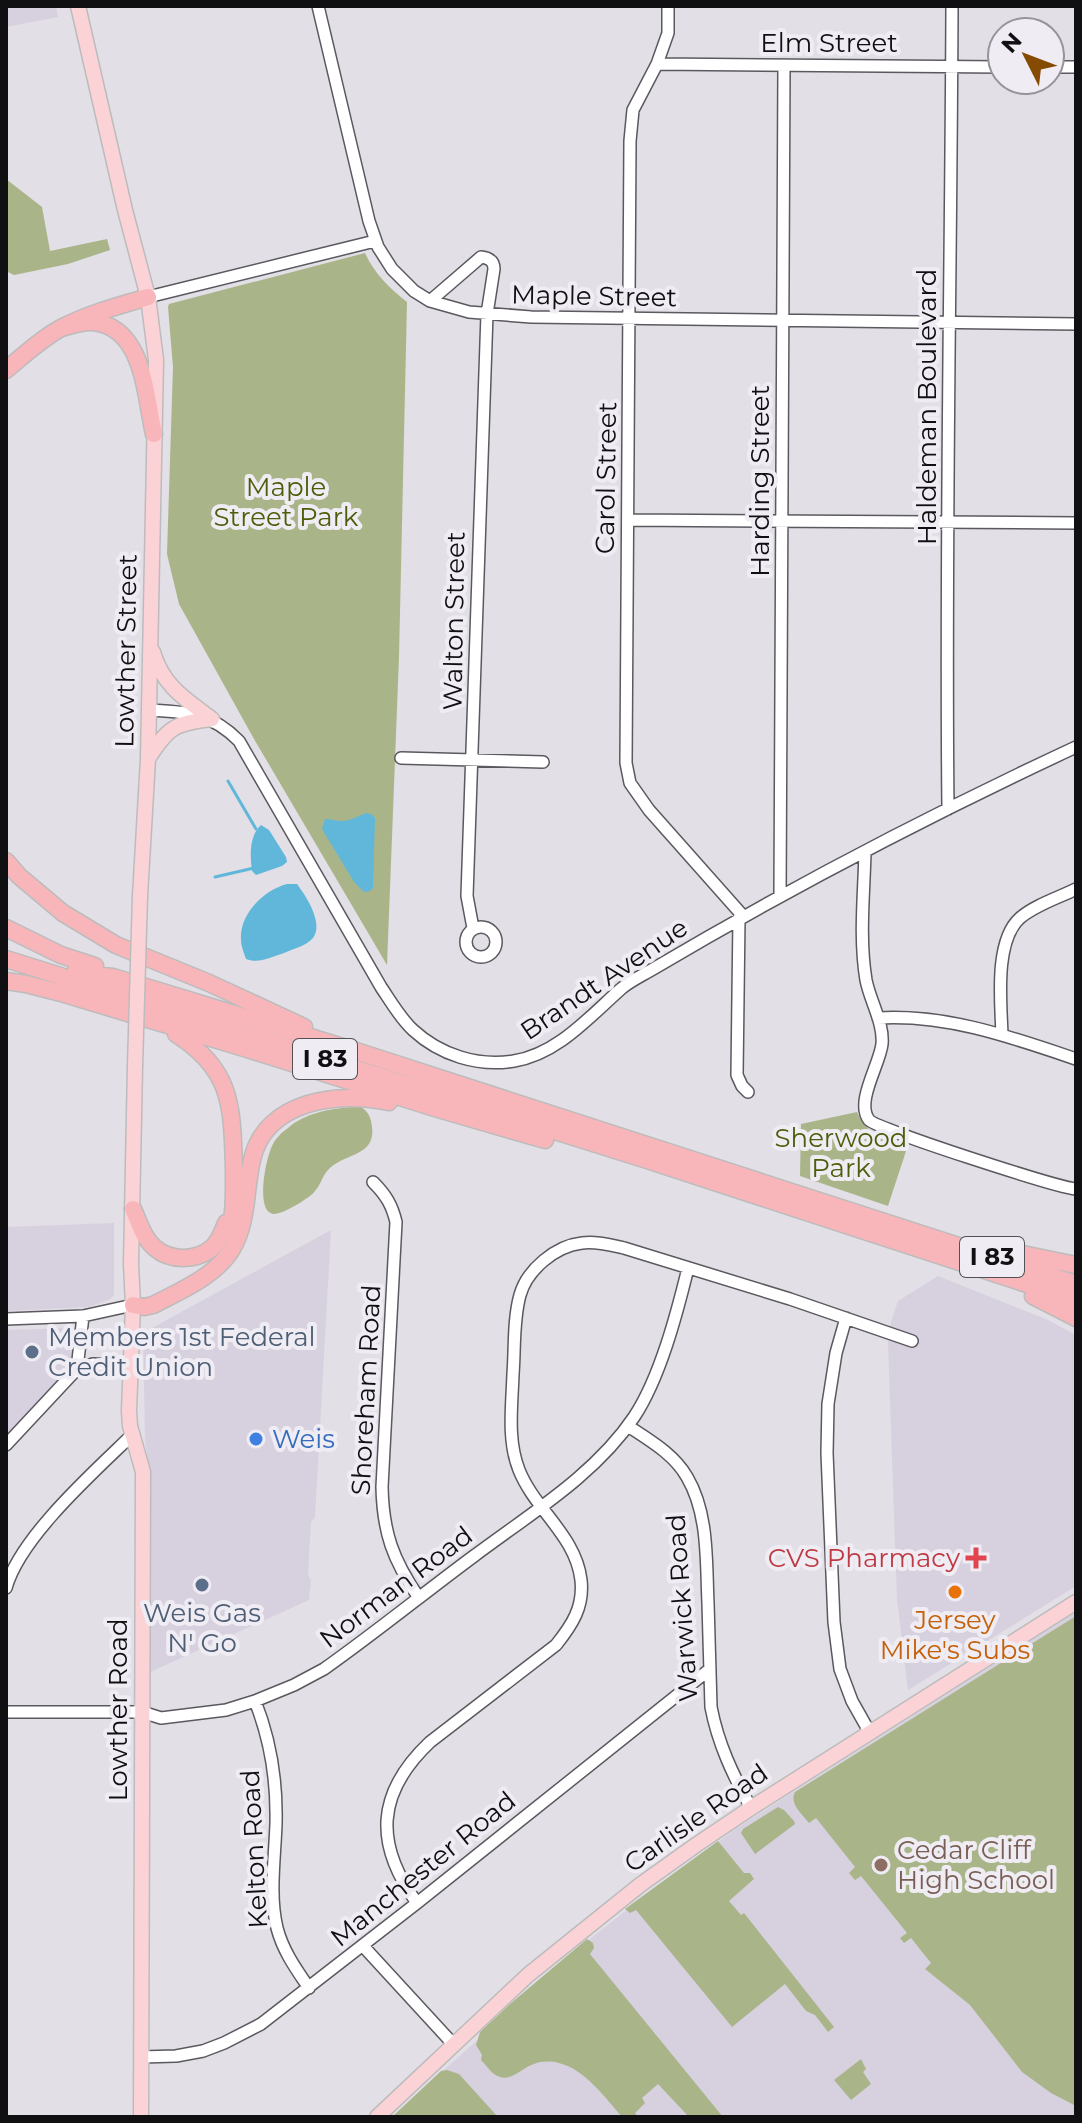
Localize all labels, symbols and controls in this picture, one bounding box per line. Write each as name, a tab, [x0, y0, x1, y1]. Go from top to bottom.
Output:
north arrow	[986, 16, 1066, 96]
street label: Elm Street	[760, 27, 898, 59]
text: N	[996, 27, 1027, 59]
street label: Haldeman Boulevard	[911, 269, 943, 545]
street label: Maple Street	[511, 279, 677, 313]
street label: Harding Street	[744, 385, 776, 577]
street label: Carol Street	[589, 402, 623, 554]
park label: Maple Street Park	[214, 471, 359, 533]
street label: Walton Street	[436, 531, 472, 711]
street label: Lowther Street	[108, 554, 144, 748]
street label: Brandt Avenue	[514, 911, 694, 1047]
road number: I 83	[293, 1039, 357, 1079]
park label: Sherwood Park	[775, 1122, 907, 1184]
road number: I 83	[960, 1237, 1024, 1277]
street label: Shoreham Road	[345, 1284, 387, 1496]
place label: Members 1st Federal Credit Union	[48, 1321, 316, 1383]
marker: Members 1st Federal Credit Union	[23, 1343, 41, 1361]
place label: Weis	[272, 1423, 335, 1455]
marker: Weis	[247, 1430, 265, 1448]
street label: Warwick Road	[659, 1513, 705, 1703]
street label: Norman Road	[313, 1519, 479, 1655]
place label: CVS Pharmacy	[768, 1542, 961, 1574]
marker: CVS Pharmacy	[967, 1549, 985, 1567]
marker: Weis Gas N' Go	[193, 1576, 211, 1594]
marker: Jersey Mike's Subs	[946, 1583, 964, 1601]
place label: Weis Gas N' Go	[143, 1597, 261, 1659]
place label: Jersey Mike's Subs	[880, 1604, 1030, 1666]
street label: Lowther Road	[102, 1618, 134, 1802]
street label: Carlisle Road	[618, 1757, 774, 1879]
street label: Kelton Road	[234, 1769, 274, 1929]
street label: Manchester Road	[324, 1784, 522, 1954]
place label: Cedar Cliff High School	[897, 1834, 1055, 1896]
marker: Cedar Cliff High School	[872, 1856, 890, 1874]

